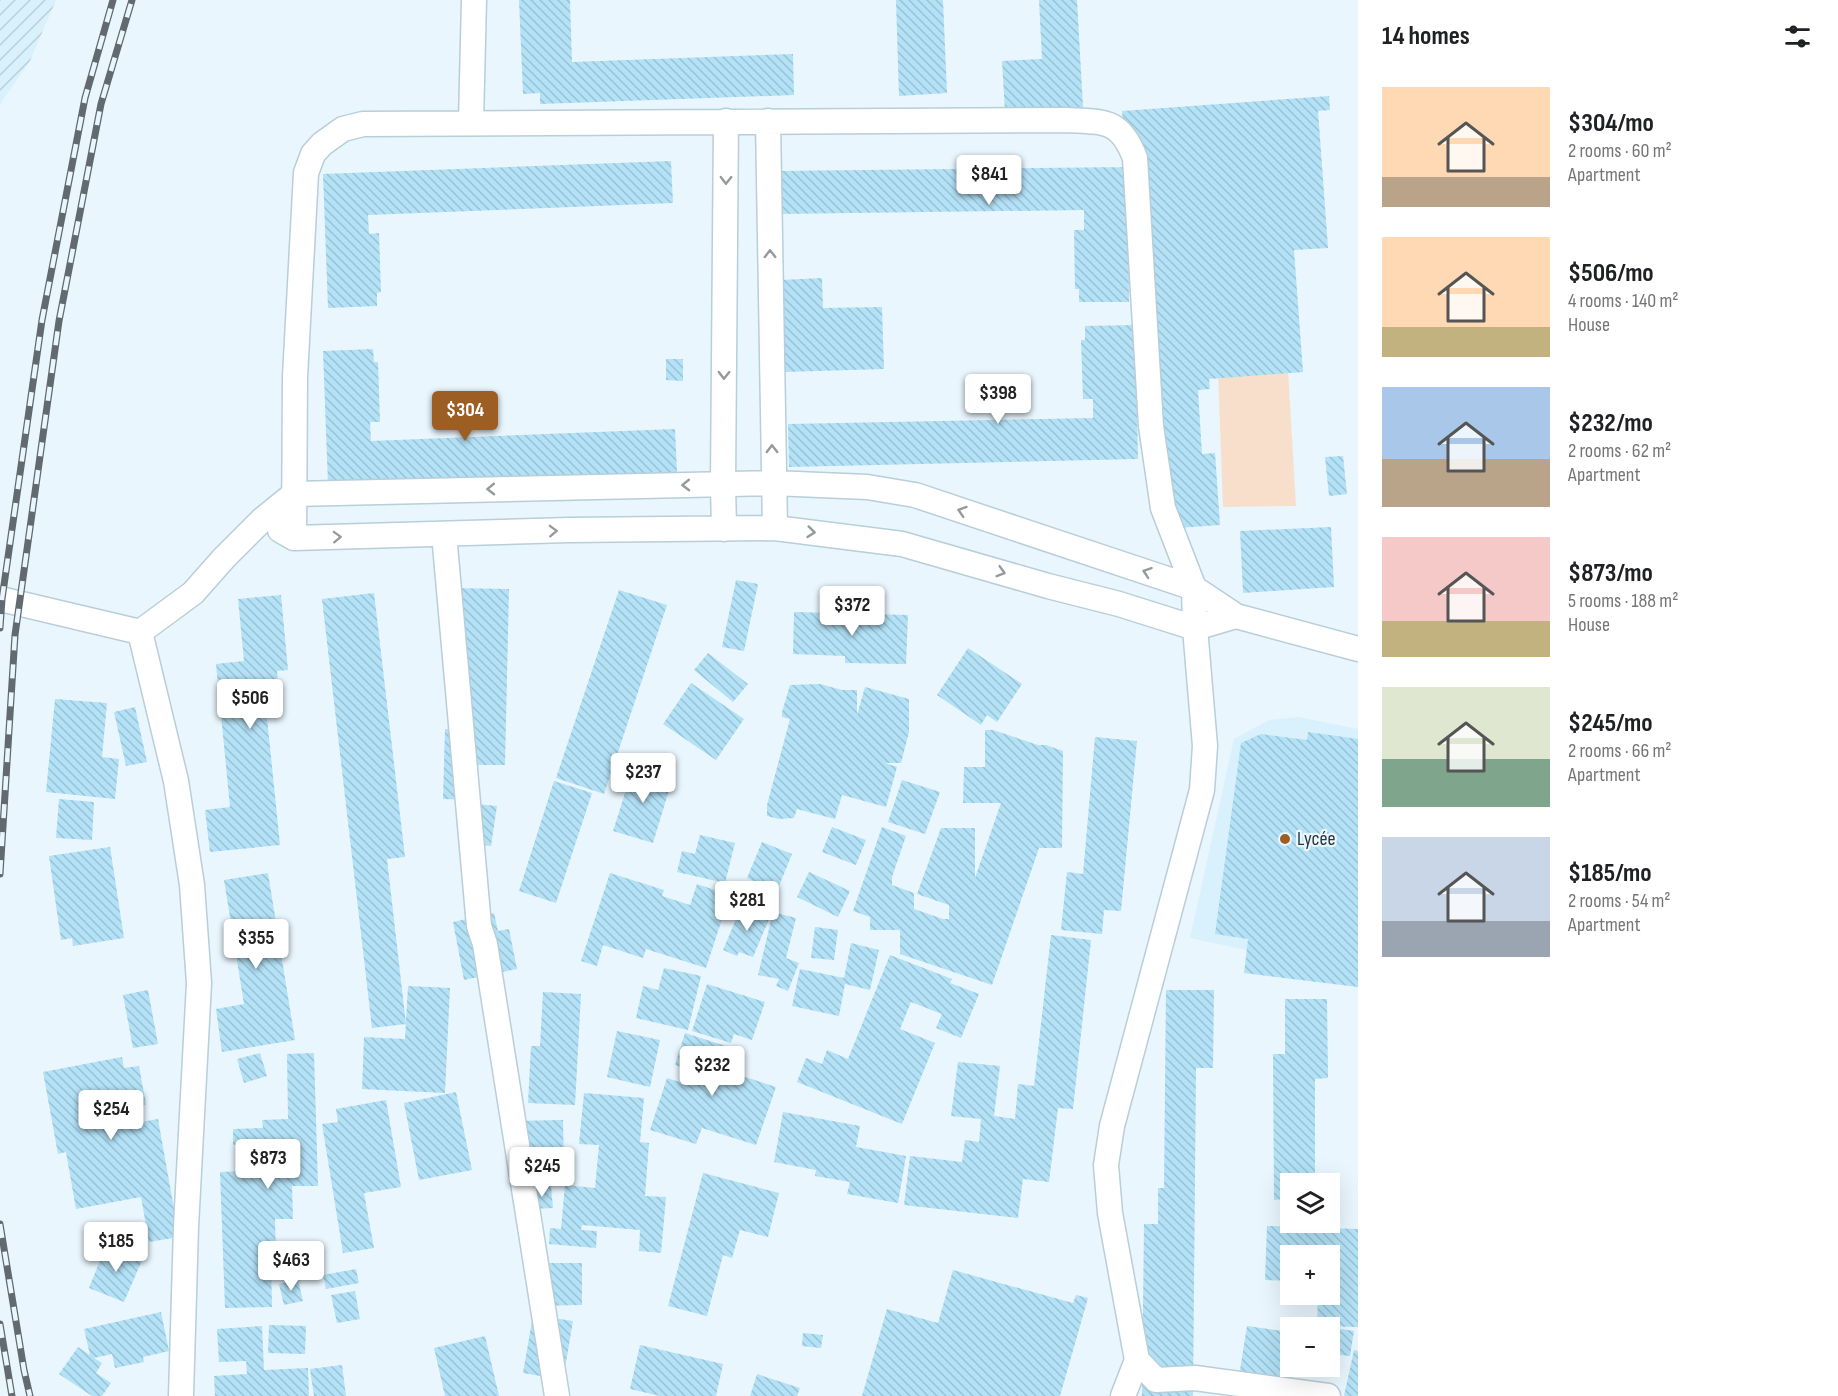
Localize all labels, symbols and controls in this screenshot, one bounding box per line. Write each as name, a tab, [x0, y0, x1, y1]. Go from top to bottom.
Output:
icon: filters	[1781, 20, 1814, 53]
text: 14 homes	[1382, 21, 1470, 52]
text: $304/mo	[1568, 108, 1654, 139]
icon: home	[1430, 111, 1502, 183]
text: 2 rooms · 60 m²	[1568, 139, 1672, 163]
pin: $841	[953, 155, 1025, 206]
text: $841	[970, 162, 1008, 186]
text: Apartment	[1568, 163, 1641, 187]
one-way arrow	[720, 175, 732, 184]
one-way arrow	[764, 249, 776, 258]
text: $506/mo	[1568, 258, 1654, 289]
icon: home	[1430, 261, 1502, 333]
text: 4 rooms · 140 m²	[1568, 289, 1678, 313]
text: House	[1568, 313, 1610, 337]
one-way arrow	[718, 370, 730, 379]
pin: $398	[962, 374, 1034, 425]
text: $398	[979, 381, 1017, 405]
pin: $304	[429, 391, 501, 442]
text: $304	[446, 398, 484, 422]
text: $232/mo	[1568, 408, 1653, 439]
icon: home	[1430, 411, 1502, 483]
text: 2 rooms · 62 m²	[1568, 439, 1671, 463]
one-way arrow	[766, 444, 778, 453]
text: Apartment	[1568, 463, 1641, 487]
one-way arrow	[682, 479, 691, 491]
one-way arrow	[487, 483, 496, 495]
one-way arrow	[957, 505, 968, 518]
one-way arrow	[549, 524, 558, 537]
one-way arrow	[806, 525, 816, 538]
one-way arrow	[333, 530, 342, 543]
text: $873/mo	[1568, 558, 1653, 589]
icon: home	[1430, 561, 1502, 633]
one-way arrow	[996, 565, 1006, 578]
one-way arrow	[1142, 567, 1153, 579]
pin: $372	[816, 586, 888, 637]
text: 5 rooms · 188 m²	[1568, 589, 1678, 613]
text: $372	[834, 593, 870, 617]
text: House	[1568, 613, 1610, 637]
pin: $506	[214, 679, 286, 730]
text: $506	[231, 686, 269, 710]
text: $245/mo	[1568, 708, 1653, 739]
icon: home	[1430, 711, 1502, 783]
text: 2 rooms · 66 m²	[1568, 739, 1672, 763]
pin: $237	[607, 753, 679, 804]
text: $237	[625, 760, 661, 784]
text: Apartment	[1568, 763, 1641, 787]
place label: Lycée	[1297, 827, 1336, 851]
marker: Lycée	[1278, 832, 1292, 846]
text: $185/mo	[1568, 858, 1652, 889]
icon: home	[1430, 861, 1502, 933]
pin: $281	[711, 881, 783, 932]
text: $281	[729, 888, 765, 912]
text: 2 rooms · 54 m²	[1568, 889, 1670, 913]
text: Apartment	[1568, 913, 1641, 937]
pin: $355	[220, 919, 292, 970]
text: $355	[238, 926, 274, 950]
pin: $232	[676, 1046, 748, 1097]
text: $232	[694, 1053, 730, 1077]
pin: $254	[75, 1090, 147, 1141]
text: $254	[92, 1097, 130, 1121]
pin: $873	[232, 1139, 304, 1190]
text: $873	[249, 1146, 287, 1170]
pin: $245	[506, 1147, 578, 1198]
text: $245	[523, 1154, 561, 1178]
map controls	[1280, 1173, 1340, 1377]
button: layers	[1280, 1173, 1340, 1233]
pin: $185	[80, 1222, 152, 1273]
text: $185	[98, 1229, 134, 1253]
pin: $463	[255, 1241, 327, 1292]
button: +	[1280, 1245, 1340, 1305]
text: $463	[272, 1248, 310, 1272]
button: −	[1280, 1317, 1340, 1377]

